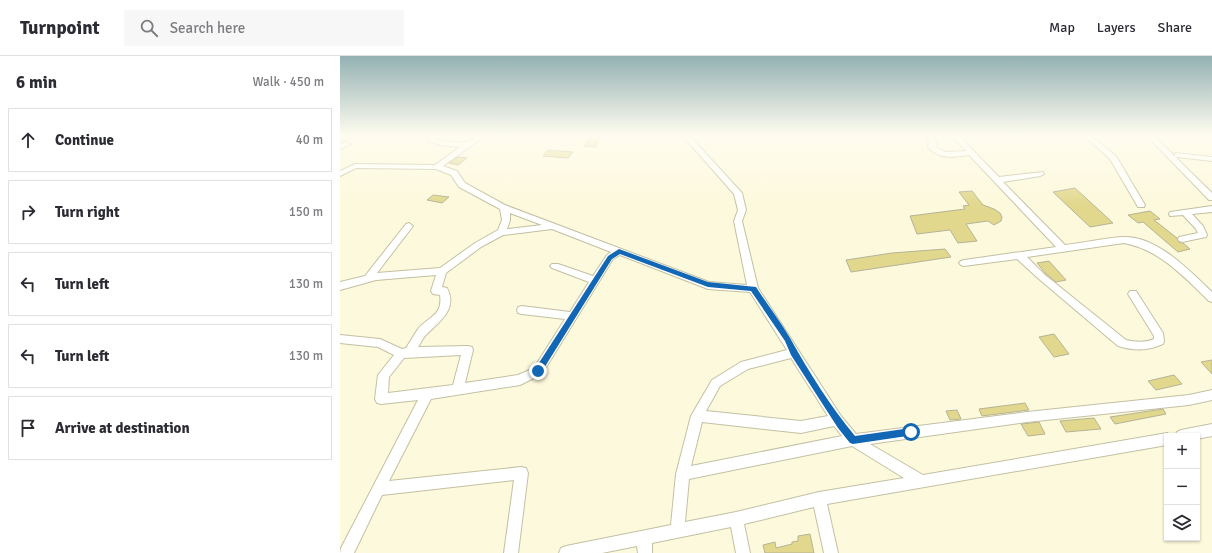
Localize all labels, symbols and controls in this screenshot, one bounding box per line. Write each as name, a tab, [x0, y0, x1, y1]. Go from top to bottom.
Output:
search box	[124, 10, 404, 46]
text: Turnpoint	[20, 16, 100, 40]
icon: search	[138, 17, 160, 39]
text: Search here	[170, 19, 245, 37]
text: Map	[1049, 19, 1075, 36]
text: Layers	[1097, 19, 1136, 36]
text: Share	[1158, 19, 1192, 36]
text: 6 min	[16, 72, 57, 93]
text: Walk · 450 m	[253, 74, 324, 90]
icon: ahead	[17, 129, 39, 151]
text: Continue	[55, 131, 114, 149]
text: 40 m	[296, 132, 323, 148]
icon: right	[17, 201, 39, 223]
text: Turn right	[55, 203, 120, 221]
text: 150 m	[289, 204, 323, 220]
icon: left	[17, 273, 39, 295]
text: Turn left	[55, 275, 109, 293]
text: 130 m	[289, 276, 323, 292]
icon: left	[17, 345, 39, 367]
text: Turn left	[55, 347, 109, 365]
text: 130 m	[289, 348, 323, 364]
route end	[529, 362, 547, 380]
icon: arrive	[17, 417, 39, 439]
text: Arrive at destination	[55, 419, 190, 437]
route start	[902, 423, 920, 441]
map controls	[1164, 433, 1200, 541]
button: +	[1164, 433, 1200, 469]
button: −	[1164, 469, 1200, 505]
button: layers	[1164, 505, 1200, 541]

